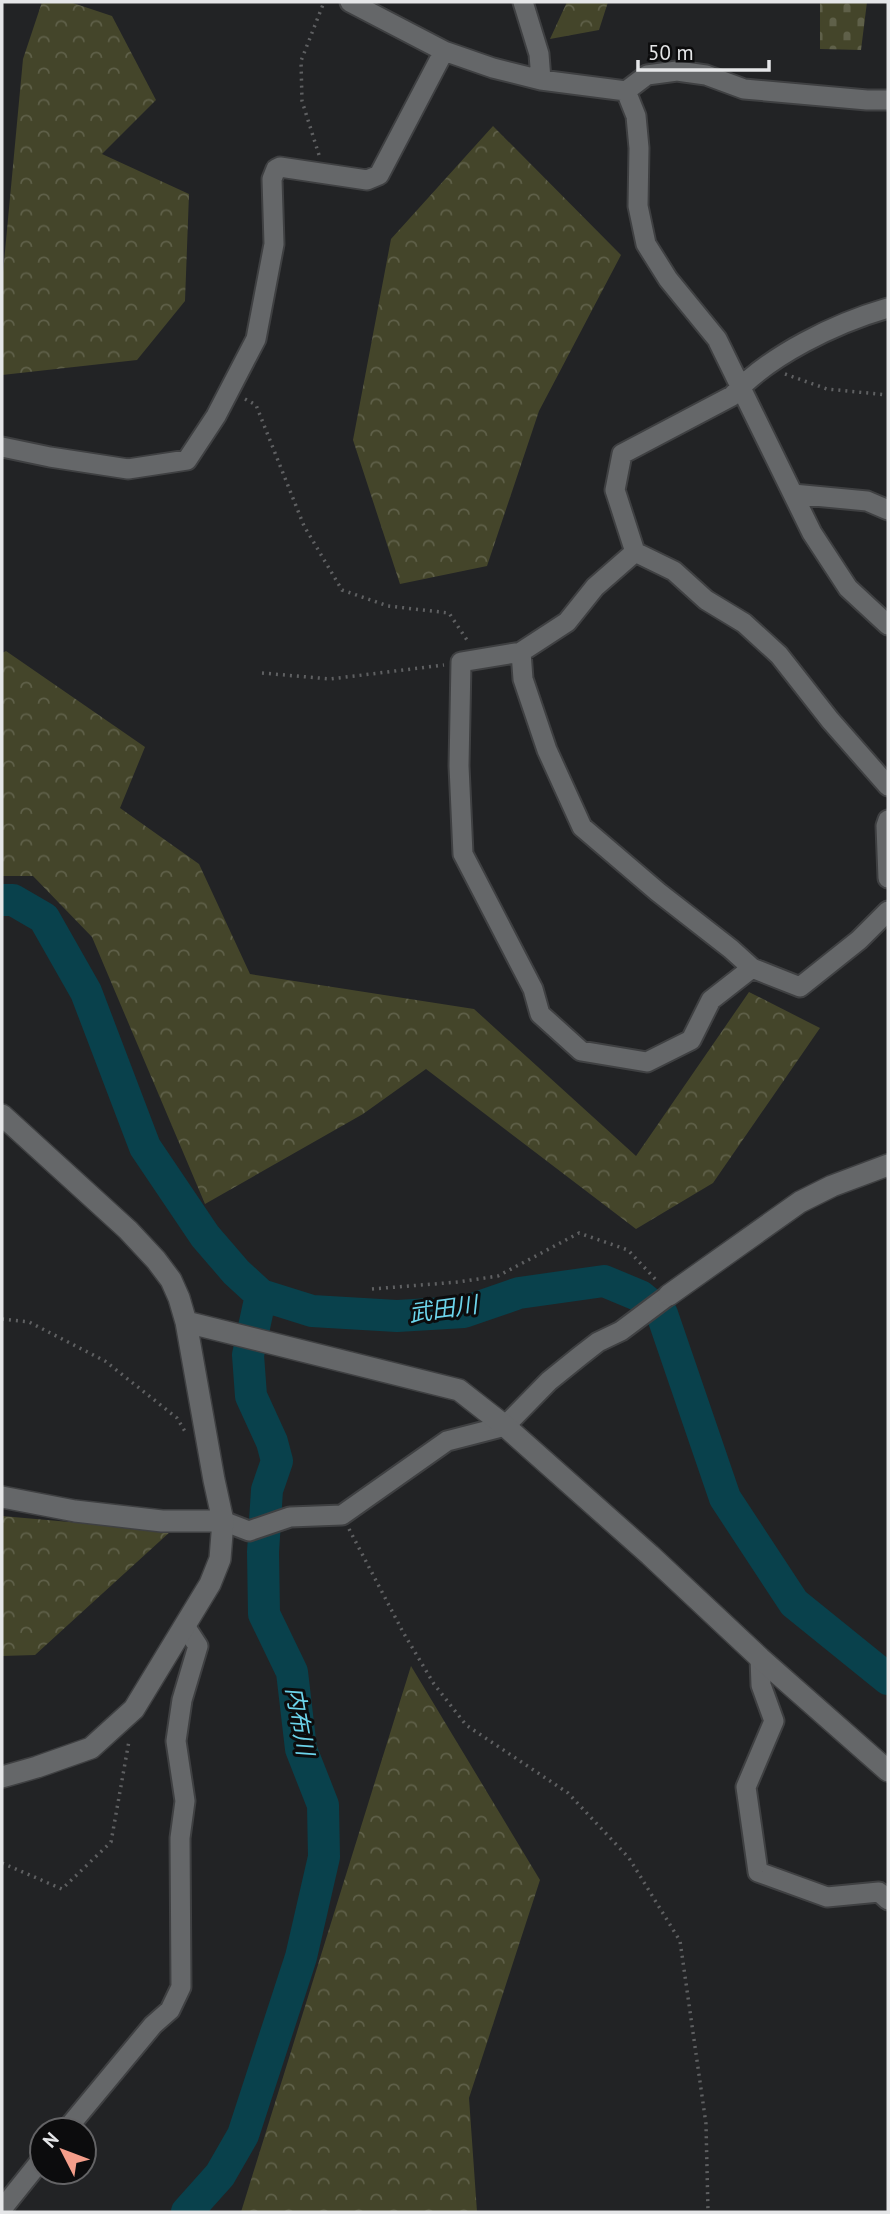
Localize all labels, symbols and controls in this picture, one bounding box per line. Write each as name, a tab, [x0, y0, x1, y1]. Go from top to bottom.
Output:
scale bar	[638, 28, 769, 72]
text: 50 m	[648, 39, 694, 66]
water label: 武田川	[407, 1289, 482, 1328]
water label: 内布川	[280, 1684, 321, 1760]
north arrow	[28, 2116, 98, 2186]
text: N	[37, 2127, 63, 2152]

